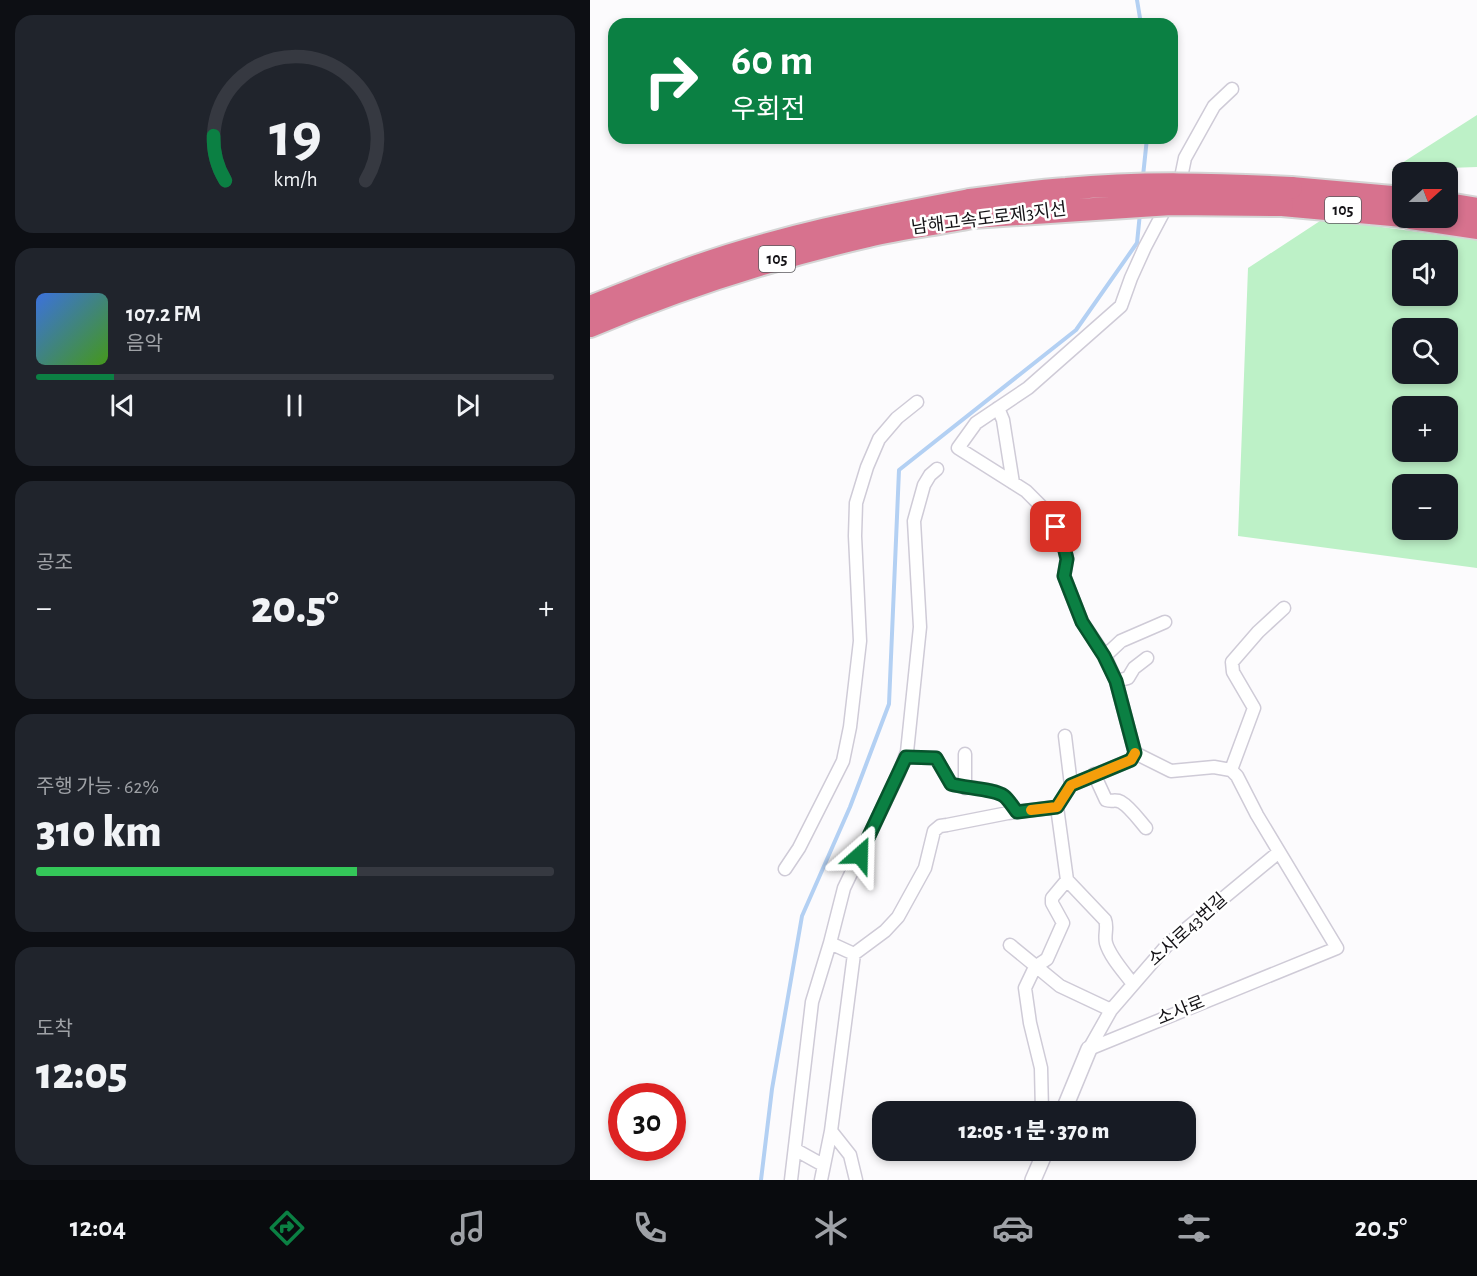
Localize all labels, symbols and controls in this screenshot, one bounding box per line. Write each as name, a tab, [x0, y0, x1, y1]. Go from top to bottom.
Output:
text: 60 m	[731, 40, 813, 82]
icon: right	[632, 42, 710, 120]
text: 우회전	[731, 96, 806, 123]
text: 19	[269, 105, 321, 167]
north arrow	[1392, 162, 1458, 228]
map controls	[1392, 162, 1458, 540]
text: km/h	[273, 169, 317, 190]
road number: 105	[1325, 197, 1361, 223]
street label: 남해고속도로제3지선	[910, 199, 1068, 237]
button: sound	[1392, 240, 1458, 306]
road number: 105	[759, 246, 795, 272]
text: 107.2 FM	[126, 303, 201, 325]
button: search	[1392, 318, 1458, 384]
text: 음악	[126, 334, 163, 354]
icon: previous	[106, 389, 139, 422]
icon: pause	[278, 389, 311, 422]
icon: next	[451, 389, 484, 422]
button: +	[1392, 396, 1458, 462]
button: −	[1392, 474, 1458, 540]
pin	[1030, 501, 1081, 552]
icon: arrive	[1039, 510, 1072, 543]
text: 공조	[36, 553, 73, 573]
text: 20.5°	[251, 586, 339, 631]
text: −	[36, 592, 52, 625]
text: +	[538, 592, 554, 625]
text: 주행 가능 · 62%	[36, 777, 159, 797]
text: 310 km	[36, 810, 162, 855]
position arrow	[828, 823, 892, 887]
street label: 소사로43번길	[1145, 889, 1231, 970]
street label: 소사로	[1154, 992, 1207, 1029]
text: 도착	[36, 1019, 73, 1039]
text: 12:05	[36, 1052, 127, 1097]
speed limit sign: 30	[608, 1083, 686, 1161]
text: 12:05 · 1 분 · 370 m	[959, 1120, 1109, 1142]
icon: directions	[266, 1207, 308, 1249]
icon: music	[447, 1207, 489, 1249]
icon: phone	[629, 1207, 671, 1249]
icon: climate	[810, 1207, 852, 1249]
icon: car	[992, 1207, 1034, 1249]
icon: filters	[1173, 1207, 1215, 1249]
text: 12:04	[70, 1214, 126, 1241]
text: 20.5°	[1355, 1214, 1407, 1241]

